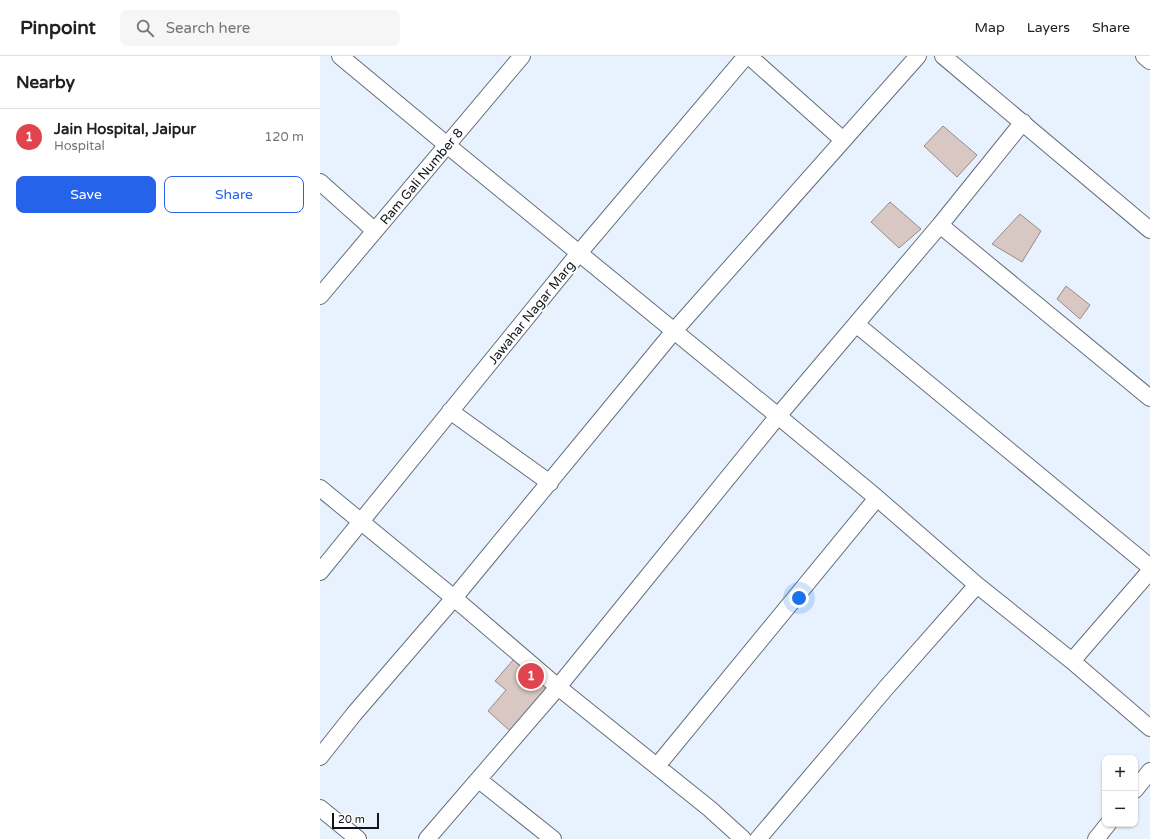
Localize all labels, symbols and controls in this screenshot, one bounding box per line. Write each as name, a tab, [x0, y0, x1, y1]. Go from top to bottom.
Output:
search box	[120, 10, 400, 46]
text: Pinpoint	[20, 17, 96, 39]
icon: search	[134, 17, 156, 39]
text: Search here	[166, 19, 250, 37]
text: Map	[975, 19, 1005, 36]
text: Layers	[1027, 19, 1070, 36]
text: Share	[1092, 19, 1130, 36]
text: Nearby	[16, 72, 75, 93]
text: Jain Hospital, Jaipur	[54, 120, 196, 138]
street label: Ram Gali Number 8	[377, 125, 467, 228]
text: 1	[25, 129, 33, 145]
text: 120 m	[264, 129, 304, 145]
text: Hospital	[54, 138, 105, 154]
button: Save	[16, 176, 156, 213]
button: Share	[164, 176, 304, 213]
street label: Jawahar Nagar Marg	[485, 258, 579, 368]
your location	[789, 588, 809, 608]
pin: 1	[518, 661, 544, 691]
map controls	[1102, 755, 1138, 827]
button: +	[1102, 755, 1138, 791]
button: −	[1102, 791, 1138, 827]
scale bar	[332, 811, 379, 830]
text: 20 m	[338, 813, 365, 826]

